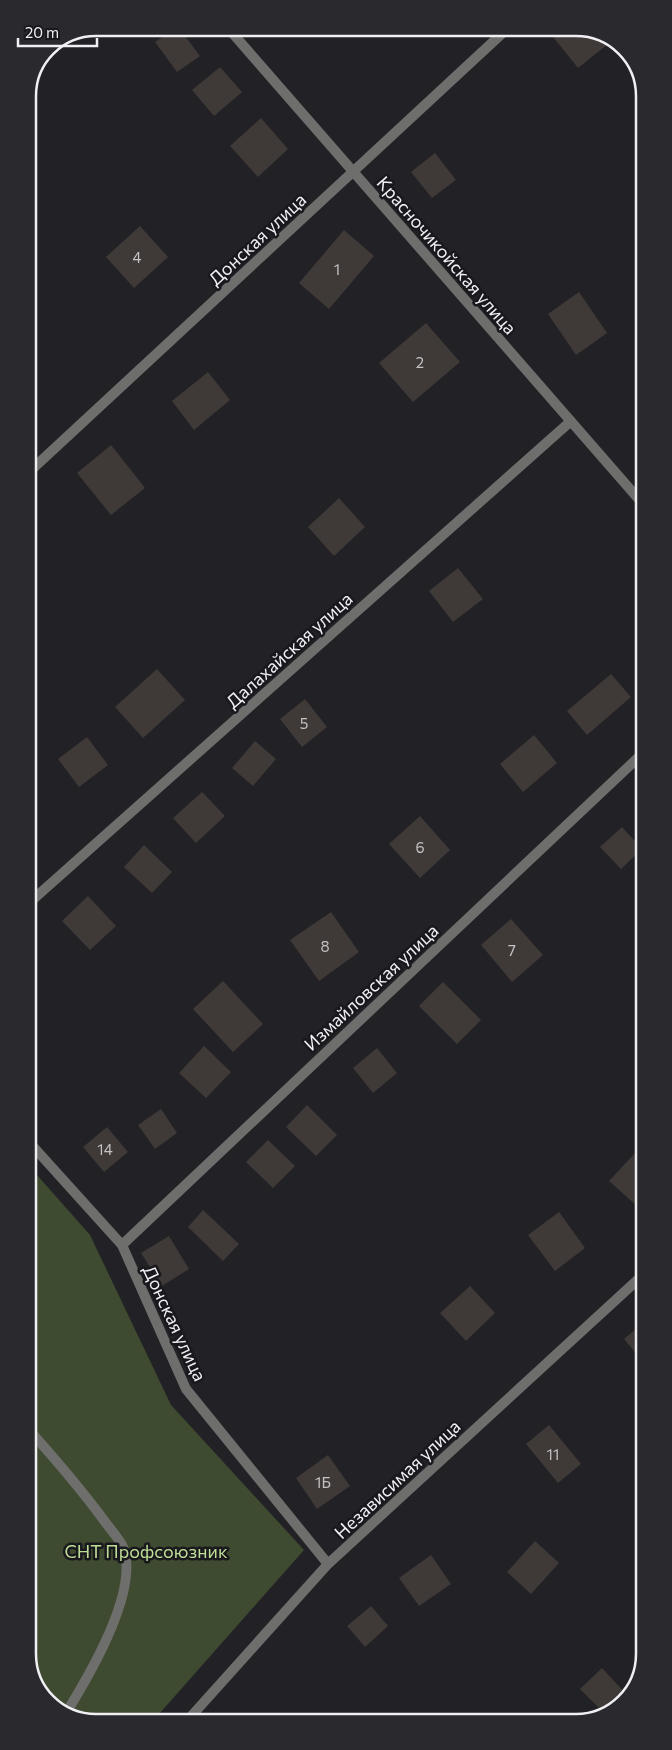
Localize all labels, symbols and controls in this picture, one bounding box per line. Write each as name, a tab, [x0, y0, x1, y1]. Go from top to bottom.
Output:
scale bar	[18, 15, 96, 47]
text: 20 m	[25, 23, 59, 41]
street label: Красночикойская улица	[372, 172, 522, 338]
street label: Донская улица	[204, 188, 310, 290]
house number: 4	[133, 248, 142, 266]
house number: 1	[334, 260, 340, 278]
house number: 2	[416, 353, 424, 371]
street label: Далахайская улица	[221, 587, 357, 713]
house number: 5	[300, 714, 308, 732]
house number: 6	[415, 838, 425, 856]
street label: Измайловская улица	[299, 919, 443, 1055]
house number: 8	[320, 937, 330, 955]
house number: 7	[508, 941, 516, 959]
house number: 14	[97, 1140, 113, 1158]
street label: Донская улица	[139, 1262, 211, 1384]
street label: Независимая улица	[329, 1415, 465, 1543]
house number: 11	[547, 1445, 559, 1463]
house number: 1Б	[315, 1473, 331, 1491]
park label: СНТ Профсоюзник	[64, 1540, 228, 1562]

